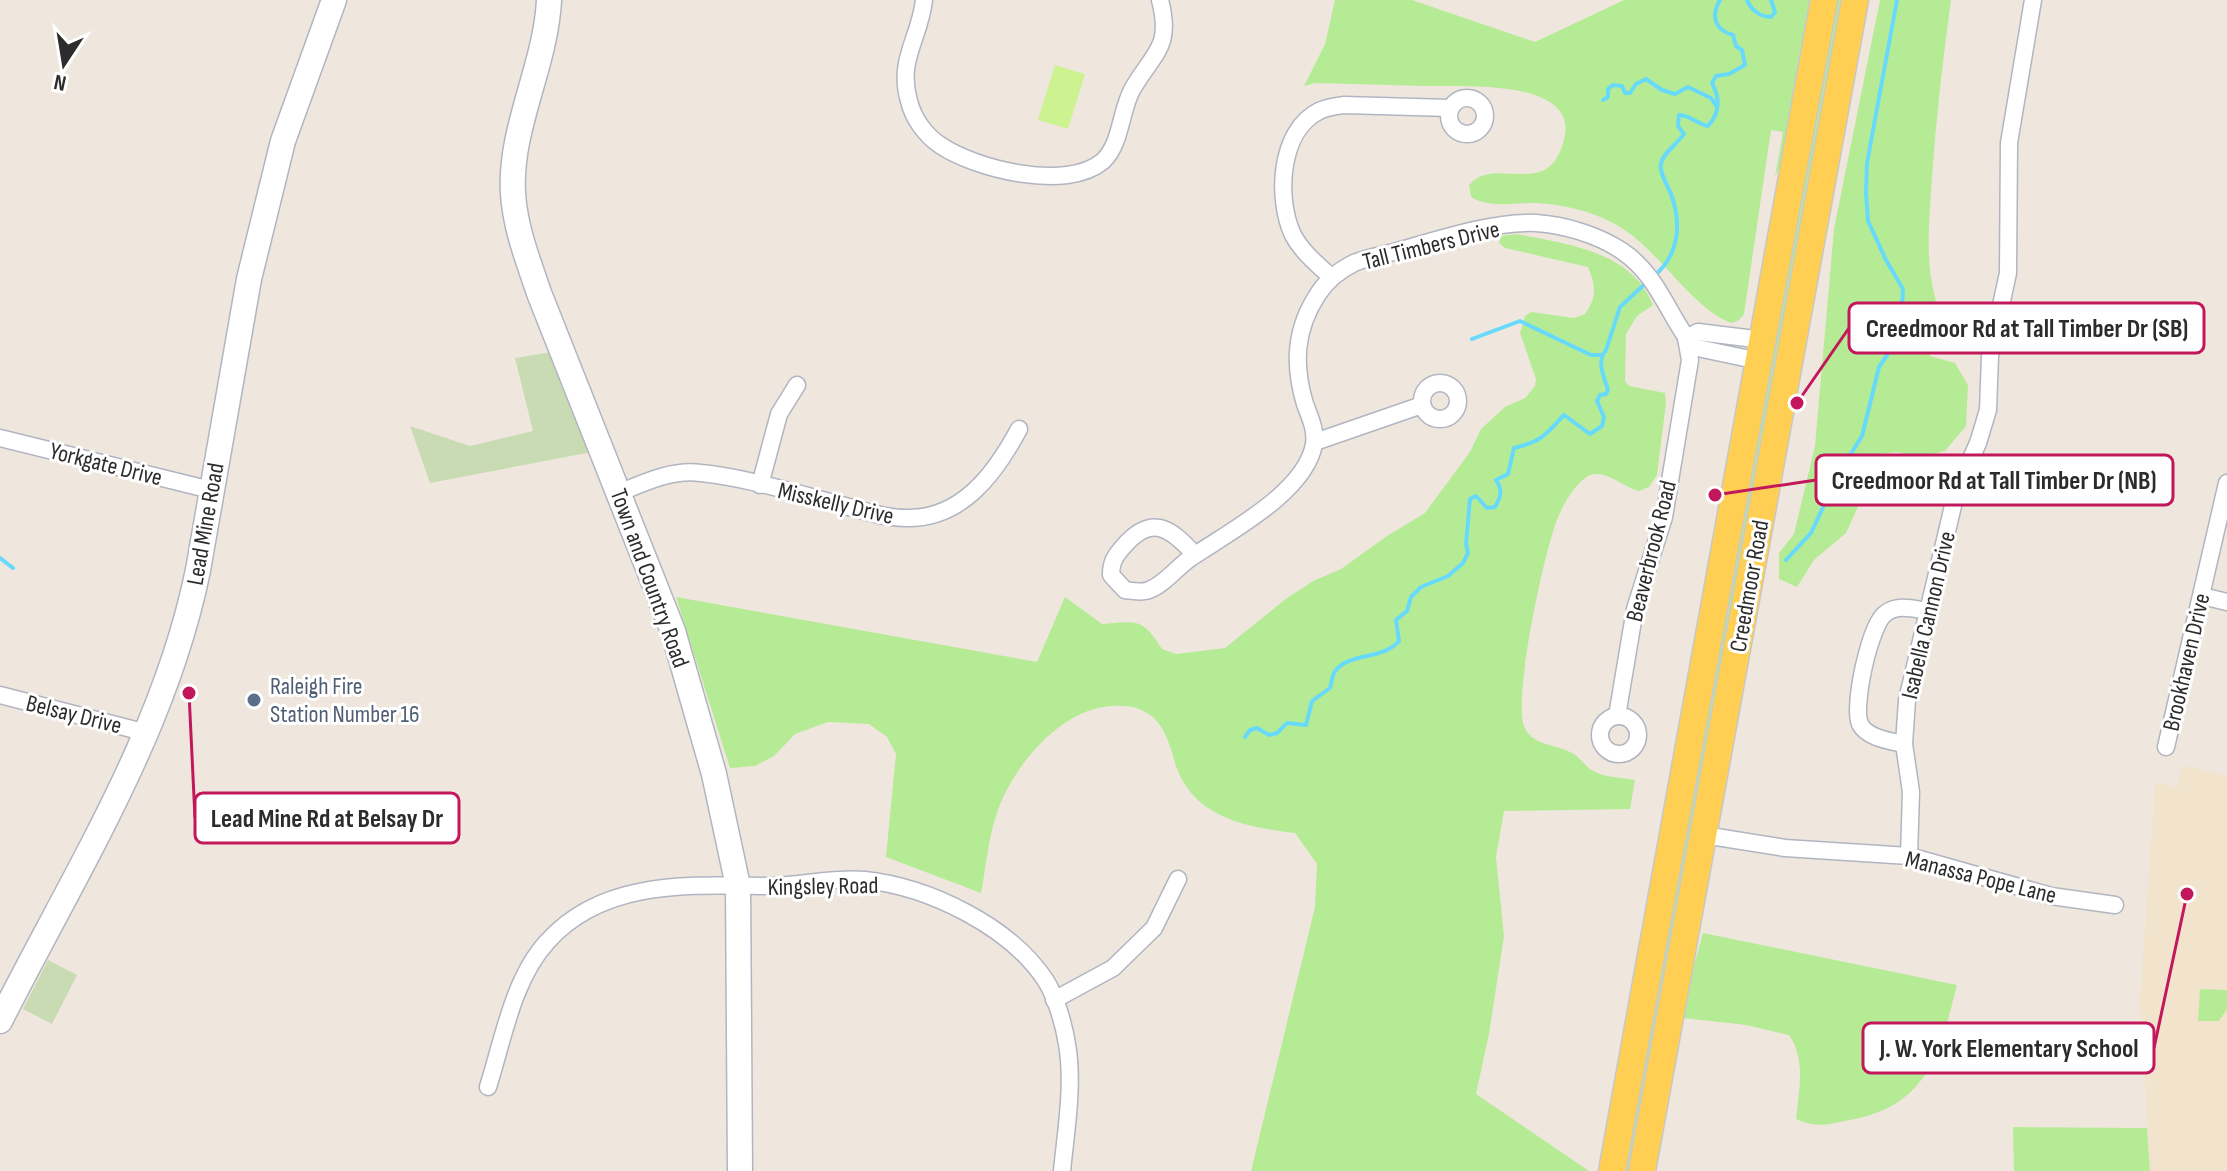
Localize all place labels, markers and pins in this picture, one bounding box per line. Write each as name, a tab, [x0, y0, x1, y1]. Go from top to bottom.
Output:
callout: Creedmoor Rd at Tall Timber Dr (SB)	[1849, 303, 2204, 353]
callout: Creedmoor Rd at Tall Timber Dr (NB)	[1816, 455, 2173, 505]
place label: Raleigh Fire Station Number 16	[270, 672, 419, 729]
marker: Raleigh Fire Station Number 16	[245, 691, 263, 709]
callout: Lead Mine Rd at Belsay Dr	[195, 793, 459, 843]
callout: J. W. York Elementary School	[1863, 1023, 2154, 1073]

